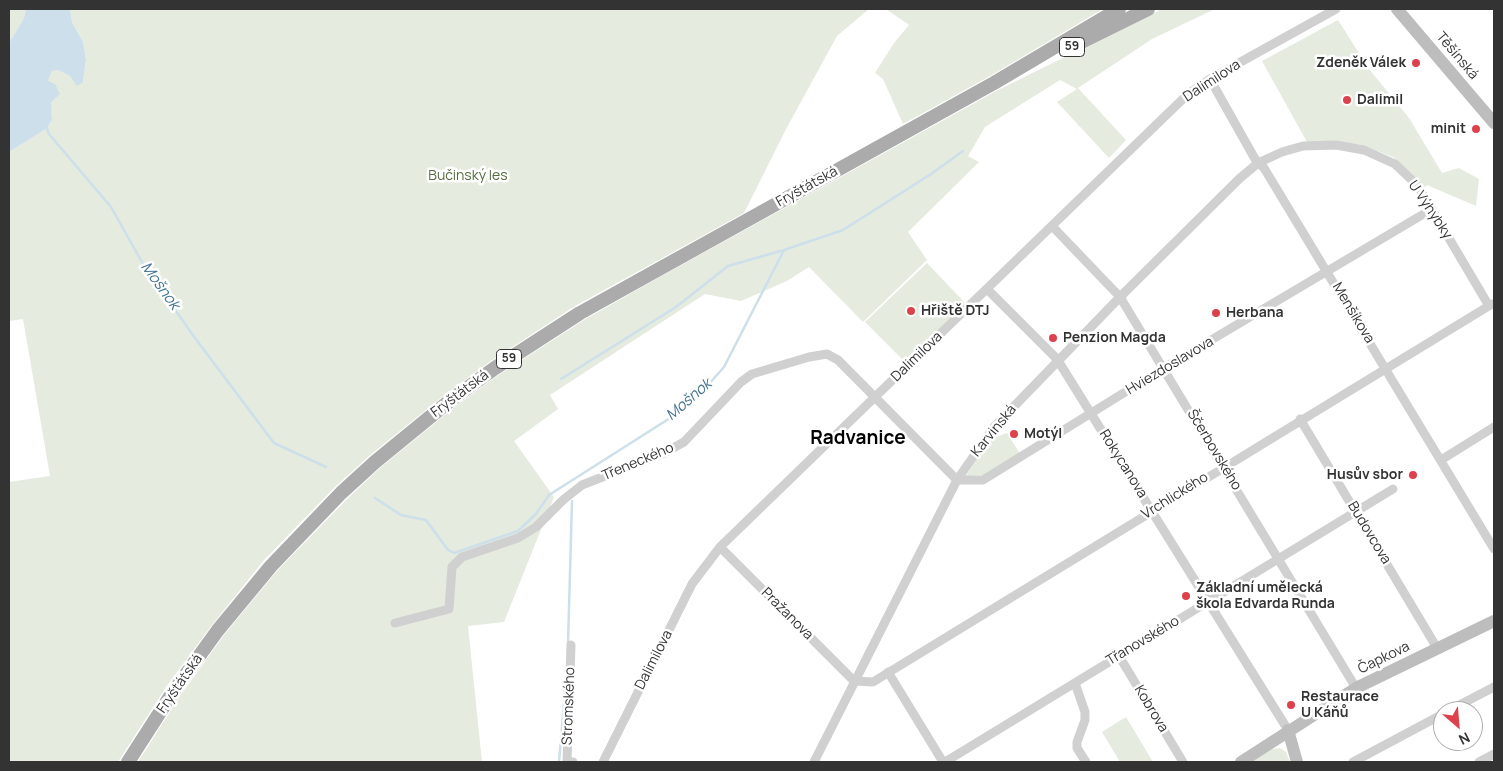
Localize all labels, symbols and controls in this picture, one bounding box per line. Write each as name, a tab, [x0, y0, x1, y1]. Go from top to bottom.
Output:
street label: Těšínská	[1432, 29, 1482, 83]
road number: 59	[1060, 38, 1084, 56]
place label: Zdeněk Válek	[1316, 55, 1406, 71]
street label: Dalimilova	[1180, 56, 1244, 106]
marker: Zdeněk Válek	[1410, 57, 1422, 69]
place label: Dalimil	[1357, 92, 1403, 108]
marker: Dalimil	[1341, 94, 1353, 106]
place label: minit	[1431, 121, 1466, 137]
marker: minit	[1470, 123, 1482, 135]
street label: Fryštátská	[773, 163, 841, 211]
park label: Bučinský les	[428, 168, 508, 184]
street label: U Výhybky	[1404, 178, 1456, 242]
water label: Mošnok	[137, 259, 183, 313]
street label: Menšíkova	[1328, 280, 1378, 346]
place label: Hřiště DTJ	[921, 303, 989, 319]
marker: Hřiště DTJ	[905, 305, 917, 317]
place label: Herbana	[1226, 305, 1284, 321]
marker: Herbana	[1210, 307, 1222, 319]
street label: Dalimilova	[888, 329, 946, 385]
place label: Penzion Magda	[1063, 330, 1166, 346]
marker: Penzion Magda	[1047, 332, 1059, 344]
street label: Hviezdoslavova	[1123, 333, 1217, 399]
road number: 59	[496, 349, 522, 368]
street label: Fryštátská	[428, 367, 492, 421]
water label: Mošnok	[663, 375, 715, 425]
street label: Karvinská	[968, 402, 1020, 460]
street label: Ščerbovského	[1183, 407, 1245, 493]
place label: Motýl	[1024, 426, 1062, 442]
street label: Rokycanova	[1095, 427, 1151, 501]
district label: Radvanice	[810, 428, 906, 450]
marker: Motýl	[1008, 428, 1020, 440]
street label: Třeneckého	[600, 439, 676, 485]
place label: Husův sbor	[1327, 467, 1403, 483]
street label: Vrchlického	[1139, 469, 1211, 523]
marker: Husův sbor	[1407, 469, 1419, 481]
street label: Budovcova	[1344, 499, 1394, 567]
place label: Základní umělecká škola Edvarda Runda	[1196, 580, 1335, 612]
street label: Pražanova	[758, 585, 816, 643]
marker: Základní umělecká škola Edvarda Runda	[1180, 590, 1192, 602]
street label: Třanovského	[1103, 613, 1183, 669]
street label: Dalimilova	[632, 627, 676, 693]
street label: Čapkova	[1355, 638, 1413, 678]
street label: Fryštátská	[154, 651, 206, 717]
street label: Stromského	[559, 667, 579, 745]
street label: Kobrova	[1130, 683, 1172, 735]
place label: Restaurace U Káňů	[1301, 689, 1379, 722]
marker: Restaurace U Káňů	[1285, 699, 1297, 711]
north arrow	[1433, 701, 1483, 751]
text: N	[1456, 728, 1473, 750]

